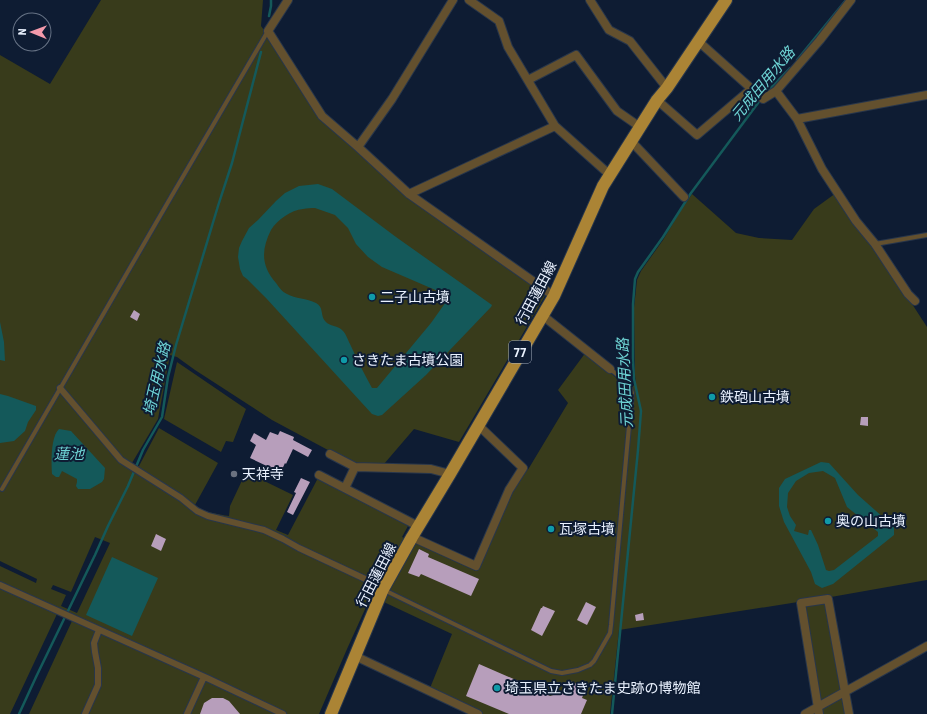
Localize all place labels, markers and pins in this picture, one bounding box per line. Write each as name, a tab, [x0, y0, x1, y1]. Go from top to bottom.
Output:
place label: 二子山古墳	[380, 289, 450, 305]
marker: 二子山古墳	[367, 292, 377, 302]
place label: さきたま古墳公園	[352, 352, 464, 368]
marker: さきたま古墳公園	[339, 355, 349, 365]
place label: 鉄砲山古墳	[720, 389, 790, 405]
marker: 鉄砲山古墳	[707, 392, 717, 402]
place label: 天祥寺	[242, 466, 284, 482]
marker: 天祥寺	[229, 469, 239, 479]
place label: 奥の山古墳	[836, 513, 906, 529]
marker: 奥の山古墳	[823, 516, 833, 526]
place label: 瓦塚古墳	[559, 521, 615, 537]
marker: 瓦塚古墳	[546, 524, 556, 534]
place label: 埼玉県立さきたま史跡の博物館	[505, 680, 701, 696]
marker: 埼玉県立さきたま史跡の博物館	[492, 683, 502, 693]

